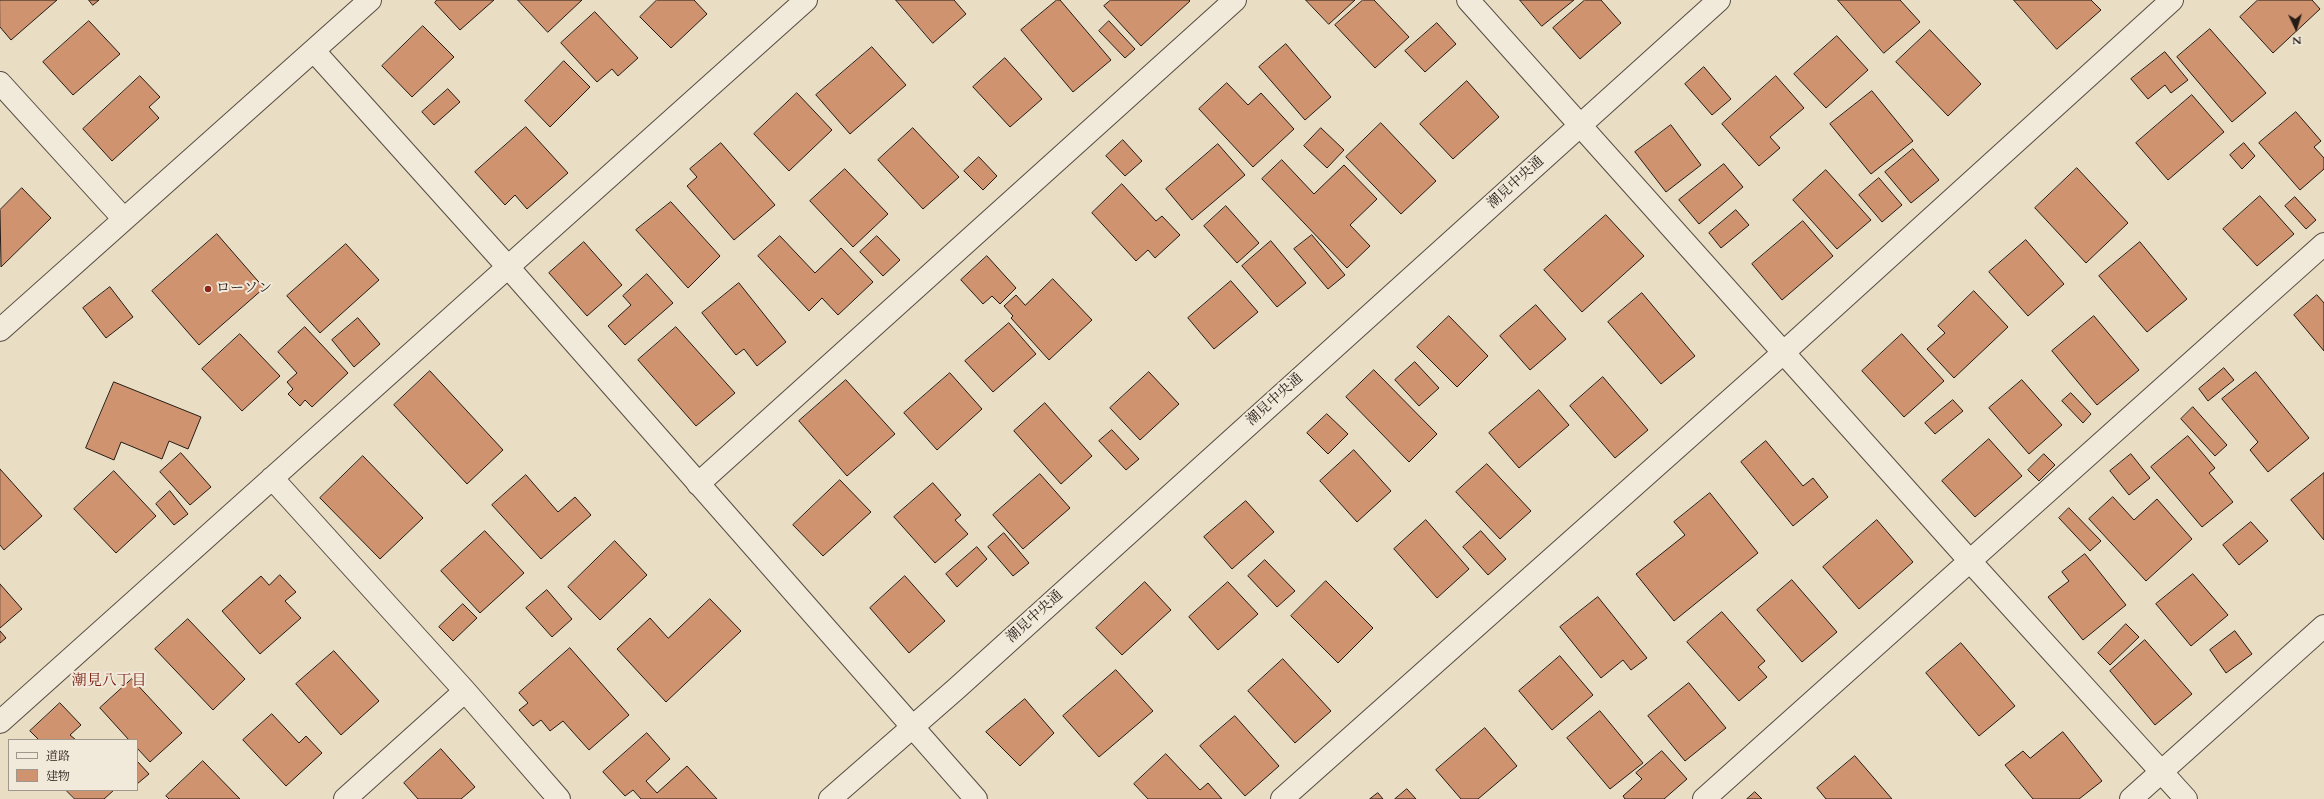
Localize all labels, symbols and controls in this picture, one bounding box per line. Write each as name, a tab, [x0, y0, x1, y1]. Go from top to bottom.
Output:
north arrow	[2276, 8, 2316, 48]
text: N	[2292, 33, 2302, 48]
street label: 潮見中央通	[1484, 153, 1548, 213]
place label: ローソン	[216, 281, 272, 297]
marker: ローソン	[203, 284, 213, 294]
street label: 潮見中央通	[1243, 370, 1307, 430]
street label: 潮見中央通	[1003, 587, 1067, 647]
district label: 潮見八丁目	[72, 673, 146, 691]
legend	[8, 739, 138, 791]
text: 道路	[46, 748, 70, 764]
text: 建物	[46, 768, 70, 784]

